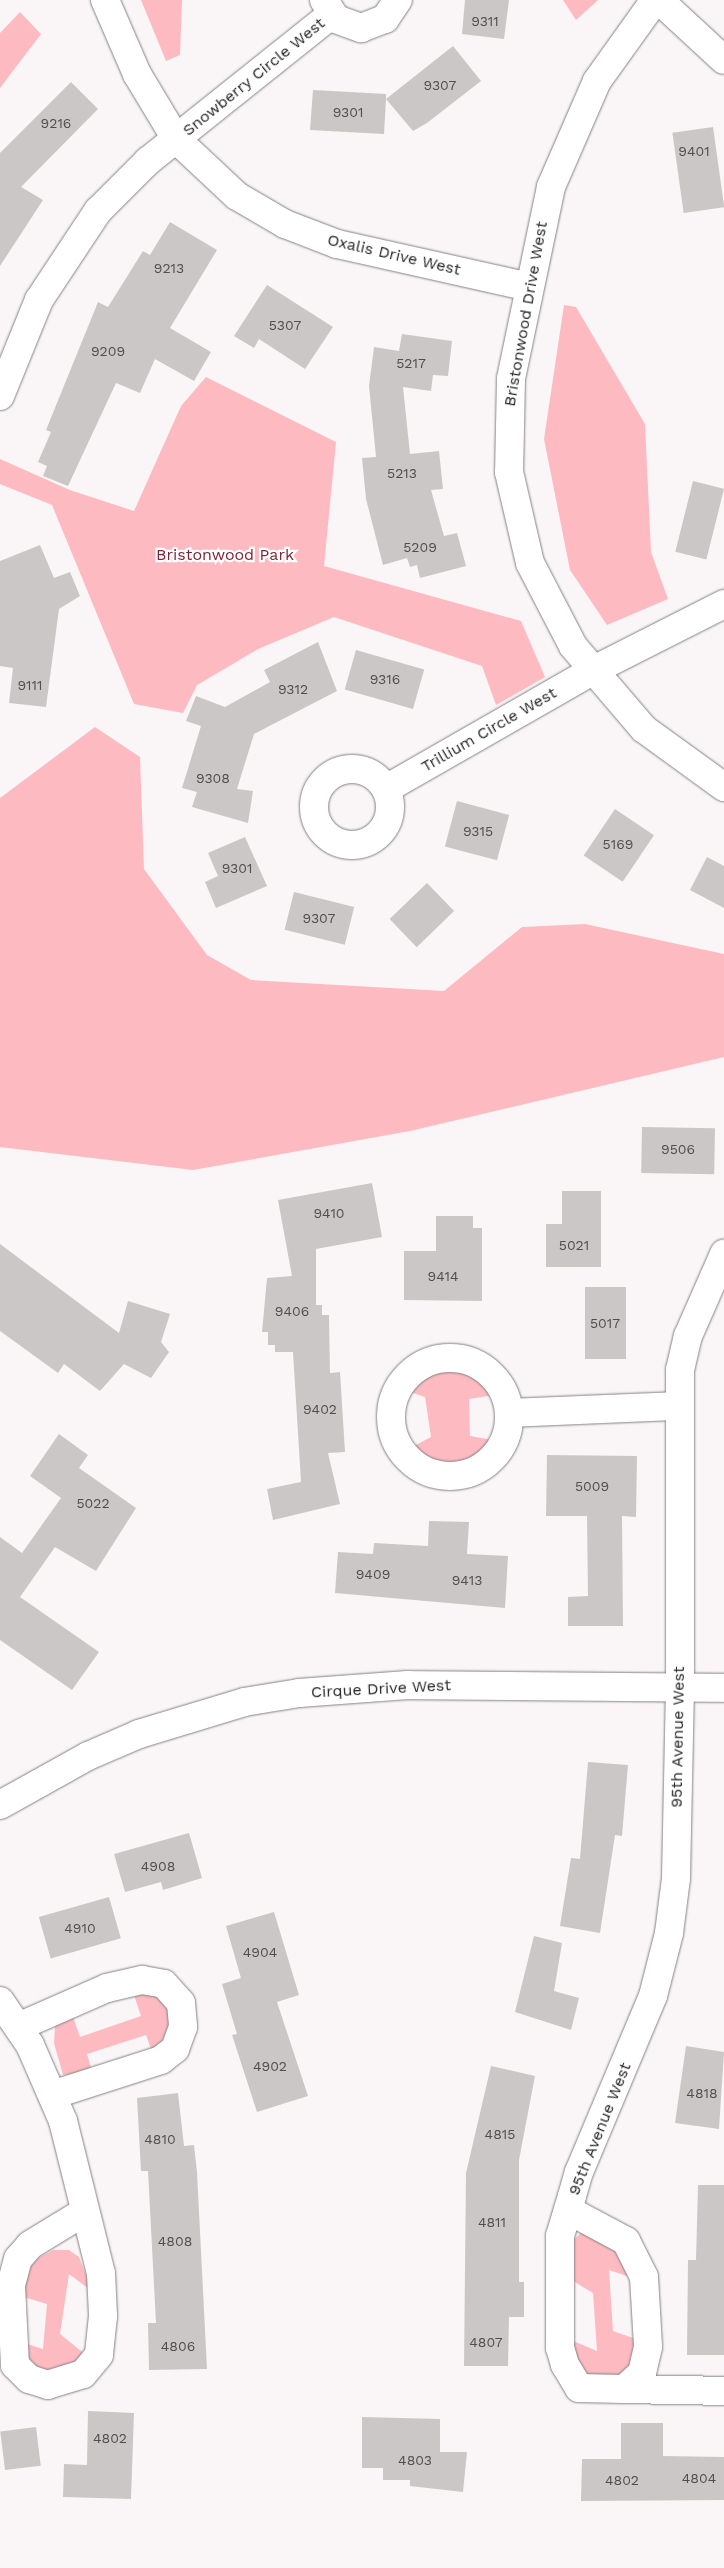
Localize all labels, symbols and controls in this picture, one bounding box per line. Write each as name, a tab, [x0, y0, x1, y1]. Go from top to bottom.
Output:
house number: 9311	[471, 13, 499, 29]
street label: Snowberry Circle West	[179, 14, 329, 140]
house number: 9307	[424, 77, 456, 93]
house number: 9301	[333, 104, 363, 120]
house number: 9216	[41, 115, 71, 131]
house number: 9401	[678, 143, 710, 159]
street label: Bristonwood Drive West	[500, 220, 552, 408]
street label: Oxalis Drive West	[325, 230, 463, 280]
house number: 9213	[154, 260, 184, 276]
house number: 5307	[269, 317, 301, 333]
house number: 9209	[91, 343, 125, 359]
house number: 5217	[396, 355, 426, 371]
house number: 5213	[387, 465, 417, 481]
house number: 5209	[403, 539, 437, 555]
park label: Bristonwood Park	[156, 545, 294, 565]
house number: 9316	[370, 671, 400, 687]
house number: 9111	[17, 677, 43, 693]
house number: 9312	[278, 681, 308, 697]
street label: Trillium Circle West	[418, 683, 560, 777]
house number: 9308	[196, 770, 230, 786]
house number: 9315	[463, 823, 493, 839]
house number: 5169	[603, 836, 633, 852]
house number: 9301	[222, 860, 252, 876]
house number: 9307	[303, 910, 335, 926]
house number: 9506	[661, 1141, 695, 1157]
house number: 9410	[313, 1205, 345, 1221]
house number: 5021	[559, 1237, 589, 1253]
house number: 9414	[428, 1268, 458, 1284]
house number: 9406	[275, 1303, 309, 1319]
house number: 5017	[590, 1315, 620, 1331]
house number: 9402	[303, 1401, 337, 1417]
house number: 5009	[575, 1478, 609, 1494]
house number: 5022	[76, 1495, 110, 1511]
house number: 9409	[356, 1566, 390, 1582]
house number: 9413	[452, 1572, 482, 1588]
street label: 95th Avenue West	[667, 1666, 689, 1808]
street label: Cirque Drive West	[310, 1676, 452, 1702]
house number: 4908	[141, 1858, 175, 1874]
house number: 4910	[64, 1920, 96, 1936]
house number: 4904	[243, 1944, 277, 1960]
house number: 4902	[253, 2058, 287, 2074]
street label: 95th Avenue West	[564, 2059, 636, 2199]
house number: 4818	[686, 2085, 718, 2101]
house number: 4815	[485, 2126, 515, 2142]
house number: 4810	[144, 2131, 176, 2147]
house number: 4811	[478, 2214, 506, 2230]
house number: 4808	[158, 2233, 192, 2249]
house number: 4807	[469, 2334, 503, 2350]
house number: 4806	[161, 2338, 195, 2354]
house number: 4802	[93, 2430, 127, 2446]
house number: 4803	[398, 2452, 432, 2468]
house number: 4804	[682, 2470, 716, 2486]
house number: 4802	[605, 2472, 639, 2488]

